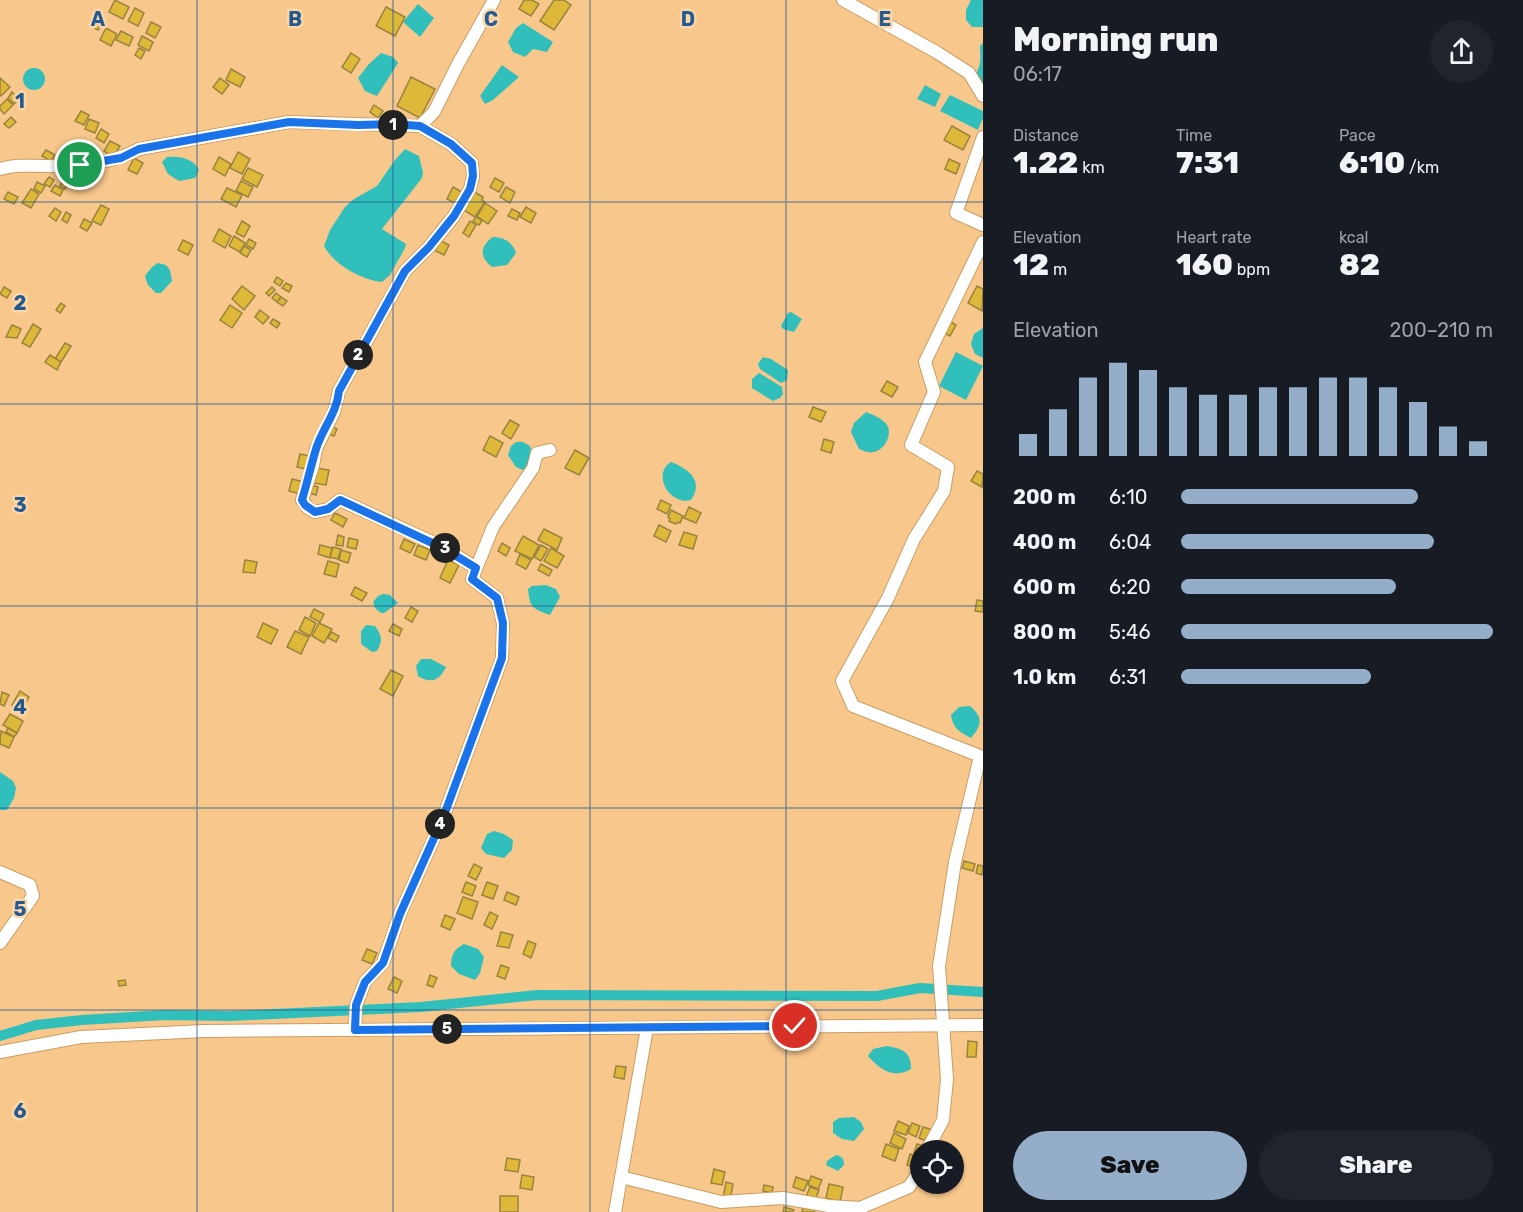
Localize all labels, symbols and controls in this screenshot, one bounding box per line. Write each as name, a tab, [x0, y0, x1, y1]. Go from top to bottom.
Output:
text: A	[91, 7, 106, 31]
text: B	[288, 7, 302, 31]
text: C	[484, 7, 498, 31]
text: D	[681, 7, 695, 31]
text: E	[879, 7, 891, 31]
text: Morning run	[1013, 20, 1218, 59]
button: share	[1430, 20, 1493, 83]
text: 06:17	[1013, 62, 1062, 86]
text: 1	[15, 89, 25, 113]
pin: 1	[378, 110, 408, 140]
text: 1	[389, 115, 397, 134]
text: Distance	[1013, 126, 1079, 145]
text: Time	[1176, 126, 1212, 145]
text: Pace	[1339, 126, 1376, 145]
pin	[54, 139, 105, 190]
text: 1.22	[1013, 145, 1078, 181]
text: 7:31	[1176, 145, 1239, 181]
text: 6:10	[1339, 145, 1405, 181]
icon: arrive	[63, 148, 96, 181]
text: km	[1078, 158, 1105, 177]
text: /km	[1405, 158, 1439, 177]
text: Elevation	[1013, 228, 1082, 247]
text: Heart rate	[1176, 228, 1251, 247]
text: kcal	[1339, 228, 1368, 247]
text: 12	[1013, 247, 1049, 283]
text: 160	[1176, 247, 1233, 283]
text: 82	[1339, 247, 1380, 283]
text: m	[1049, 260, 1067, 279]
text: bpm	[1233, 260, 1270, 279]
text: 2	[14, 291, 27, 315]
text: Elevation	[1013, 318, 1099, 342]
text: 200–210 m	[1389, 318, 1493, 342]
pin: 2	[343, 340, 373, 370]
text: 2	[353, 345, 363, 364]
text: 200 m	[1013, 485, 1076, 509]
text: 6:10	[1109, 485, 1147, 509]
text: 3	[13, 493, 27, 517]
text: 400 m	[1013, 530, 1076, 554]
text: 6:04	[1109, 530, 1151, 554]
pin: 3	[430, 533, 460, 563]
text: 3	[440, 538, 450, 557]
text: 600 m	[1013, 575, 1076, 599]
text: 6:20	[1109, 575, 1151, 599]
text: 800 m	[1013, 620, 1076, 644]
text: 5:46	[1109, 620, 1150, 644]
text: 1.0 km	[1013, 665, 1076, 689]
text: 6:31	[1109, 665, 1146, 689]
text: 4	[13, 695, 27, 719]
pin: 4	[425, 809, 455, 839]
text: 4	[435, 814, 445, 833]
text: 5	[14, 897, 27, 921]
pin	[769, 1000, 820, 1051]
icon: check	[778, 1009, 811, 1042]
pin: 5	[432, 1014, 462, 1044]
text: 5	[442, 1019, 452, 1038]
text: 6	[13, 1099, 27, 1123]
button: Save	[1013, 1131, 1247, 1200]
button: Share	[1259, 1131, 1493, 1200]
map controls	[910, 1140, 964, 1194]
button: locate	[910, 1140, 964, 1194]

